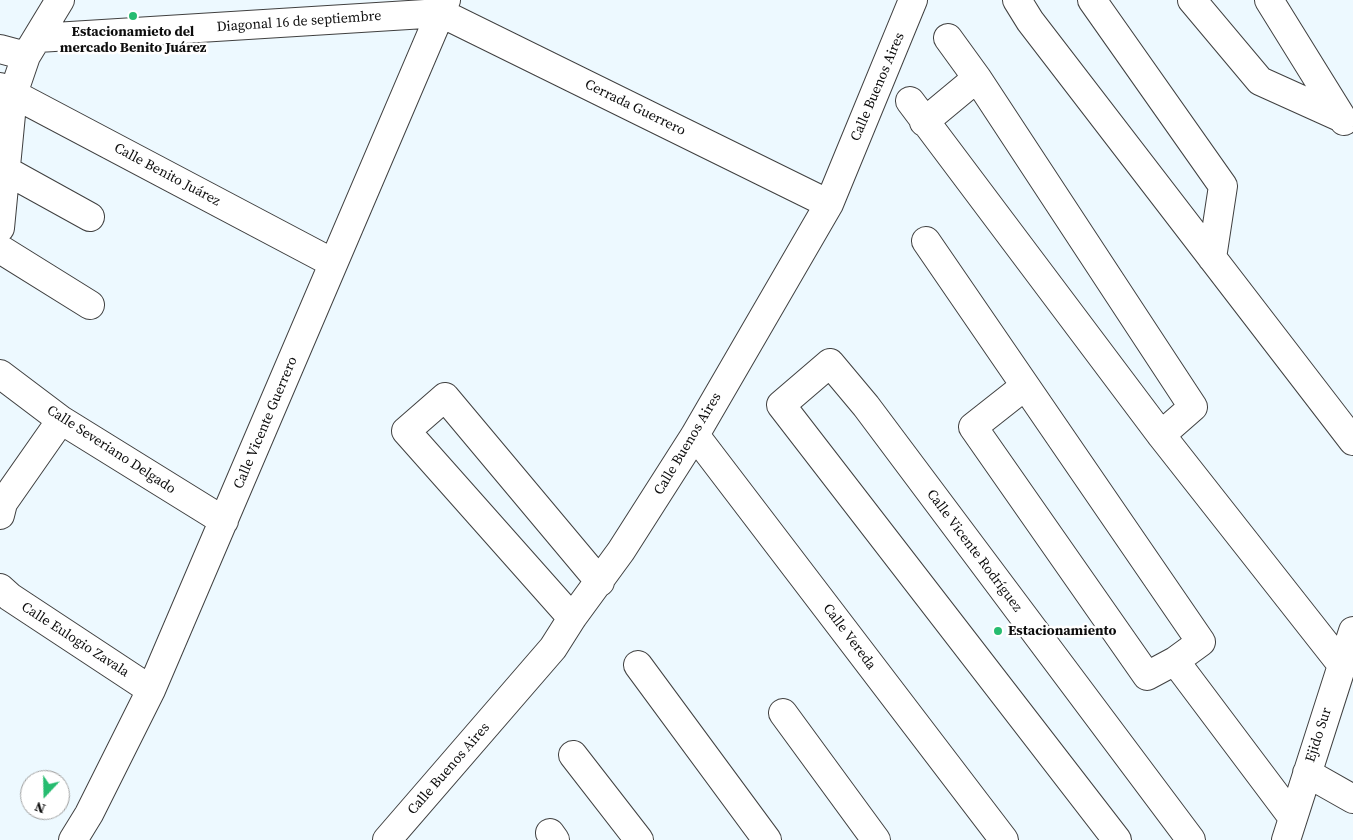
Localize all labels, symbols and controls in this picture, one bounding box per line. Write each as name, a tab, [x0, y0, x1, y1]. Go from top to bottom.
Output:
street label: Diagonal 16 de septiembre	[216, 8, 382, 36]
marker: Estacionamieto del mercado Benito Juárez	[127, 10, 139, 22]
place label: Estacionamieto del mercado Benito Juárez	[60, 24, 206, 56]
street label: Calle Buenos Aires	[848, 30, 908, 144]
street label: Cerrada Guerrero	[582, 76, 688, 140]
street label: Calle Benito Juárez	[111, 140, 223, 210]
street label: Calle Vicente Guerrero	[230, 354, 302, 492]
street label: Calle Buenos Aires	[651, 390, 725, 498]
street label: Calle Severiano Delgado	[43, 402, 179, 498]
street label: Calle Vicente Rodríguez	[923, 487, 1025, 615]
street label: Calle Eulogio Zavala	[18, 599, 132, 681]
street label: Calle Vereda	[819, 601, 879, 673]
place label: Estacionamiento	[1008, 623, 1116, 639]
marker: Estacionamiento	[992, 625, 1004, 637]
street label: Ejido Sur	[1302, 706, 1336, 764]
street label: Calle Buenos Aires	[404, 720, 494, 818]
north arrow	[20, 770, 70, 820]
text: N	[32, 797, 48, 819]

